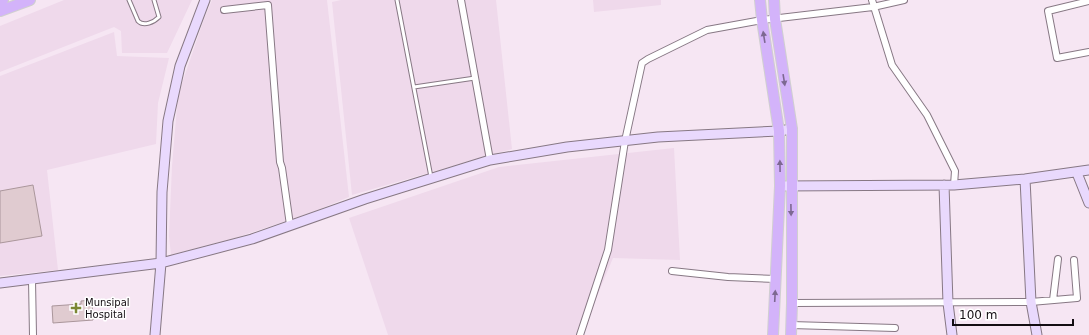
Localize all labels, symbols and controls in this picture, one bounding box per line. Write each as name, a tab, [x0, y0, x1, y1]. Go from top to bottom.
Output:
one-way arrow	[761, 31, 767, 43]
one-way arrow	[781, 74, 787, 86]
one-way arrow	[776, 160, 783, 172]
one-way arrow	[788, 204, 794, 217]
one-way arrow	[772, 290, 779, 302]
place label: Munsipal Hospital	[85, 297, 130, 320]
scale bar	[953, 301, 1073, 327]
marker: Munsipal Hospital	[70, 302, 82, 314]
text: 100 m	[959, 308, 997, 322]

